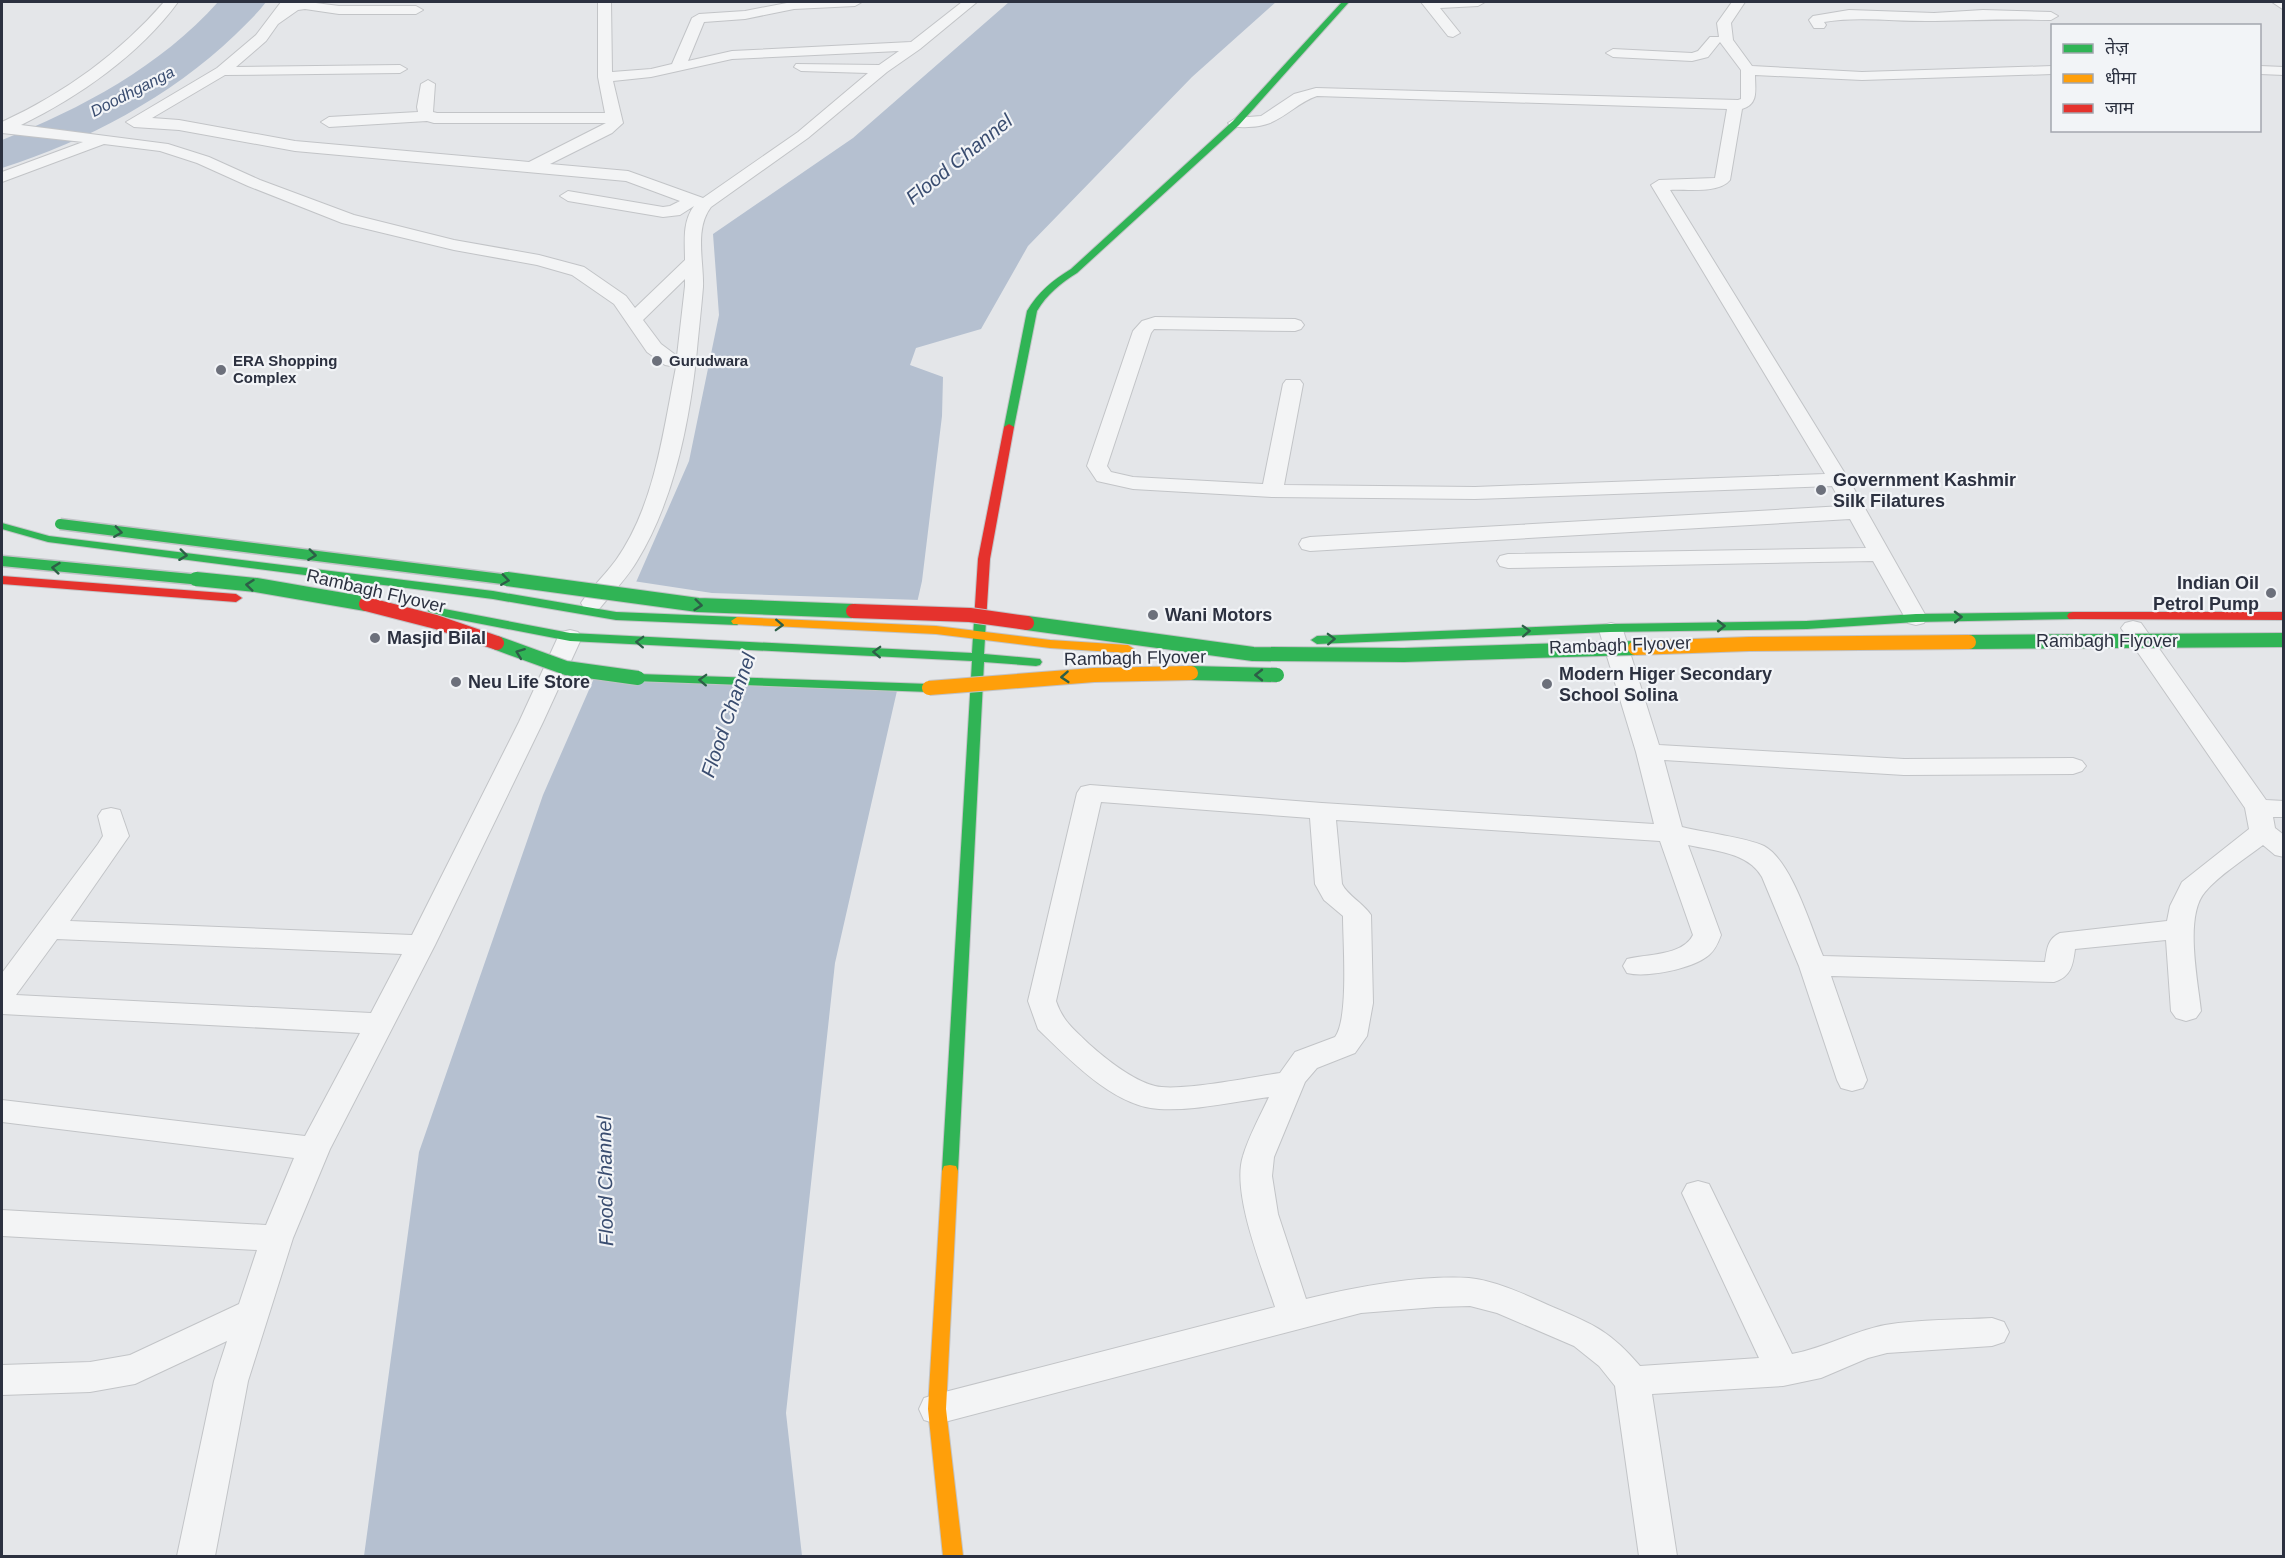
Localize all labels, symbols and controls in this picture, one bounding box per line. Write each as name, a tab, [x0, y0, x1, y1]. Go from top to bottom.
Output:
legend	[2051, 24, 2261, 132]
text: तेज़	[2105, 37, 2129, 58]
water label: Doodhganga	[88, 63, 177, 120]
text: धीमा	[2105, 68, 2136, 88]
text: जाम	[2105, 98, 2135, 118]
water label: Flood Channel	[902, 109, 1017, 208]
place label: ERA Shopping Complex	[233, 352, 337, 386]
place label: Gurudwara	[669, 352, 749, 369]
marker: Gurudwara	[650, 354, 664, 368]
marker: ERA Shopping Complex	[214, 363, 228, 377]
place label: Government Kashmir Silk Filatures	[1833, 470, 2016, 511]
marker: Government Kashmir Silk Filatures	[1814, 483, 1828, 497]
one-way arrow	[113, 525, 123, 537]
one-way arrow	[179, 548, 188, 561]
one-way arrow	[307, 548, 316, 561]
one-way arrow	[51, 562, 60, 575]
street label: Rambagh Flyover	[305, 565, 447, 617]
one-way arrow	[500, 573, 510, 585]
place label: Indian Oil Petrol Pump	[2153, 573, 2259, 614]
one-way arrow	[245, 579, 254, 592]
marker: Indian Oil Petrol Pump	[2264, 586, 2278, 600]
one-way arrow	[694, 598, 703, 611]
place label: Wani Motors	[1165, 605, 1272, 625]
marker: Wani Motors	[1146, 608, 1160, 622]
one-way arrow	[1953, 611, 1962, 624]
one-way arrow	[775, 619, 784, 631]
one-way arrow	[1716, 620, 1725, 632]
one-way arrow	[1521, 625, 1530, 638]
place label: Masjid Bilal	[387, 628, 486, 648]
marker: Masjid Bilal	[368, 631, 382, 645]
street label: Rambagh Flyover	[2036, 631, 2178, 651]
one-way arrow	[1327, 633, 1336, 646]
street label: Rambagh Flyover	[1549, 633, 1691, 657]
one-way arrow	[636, 635, 645, 648]
one-way arrow	[872, 645, 881, 658]
one-way arrow	[515, 647, 525, 660]
street label: Rambagh Flyover	[1064, 647, 1206, 669]
water label: Flood Channel	[696, 649, 760, 780]
place label: Modern Higer Secondary School Solina	[1559, 664, 1772, 705]
one-way arrow	[1255, 669, 1264, 681]
one-way arrow	[1060, 671, 1069, 684]
place label: Neu Life Store	[468, 672, 590, 692]
one-way arrow	[698, 674, 707, 686]
marker: Neu Life Store	[449, 675, 463, 689]
marker: Modern Higer Secondary School Solina	[1540, 677, 1554, 691]
water label: Flood Channel	[593, 1115, 617, 1246]

